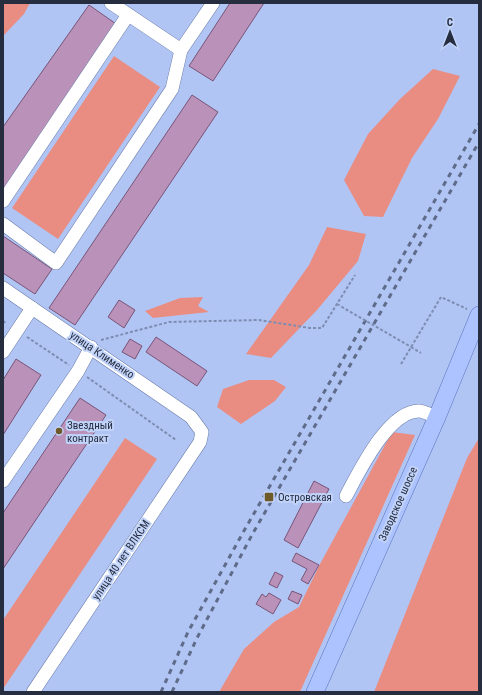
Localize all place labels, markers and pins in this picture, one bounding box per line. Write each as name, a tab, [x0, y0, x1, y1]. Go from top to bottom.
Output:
place label: Звездный контракт	[67, 419, 113, 445]
marker: Звездный контракт	[54, 426, 64, 436]
marker: Островская	[263, 491, 275, 503]
place label: Островская	[278, 491, 332, 504]

